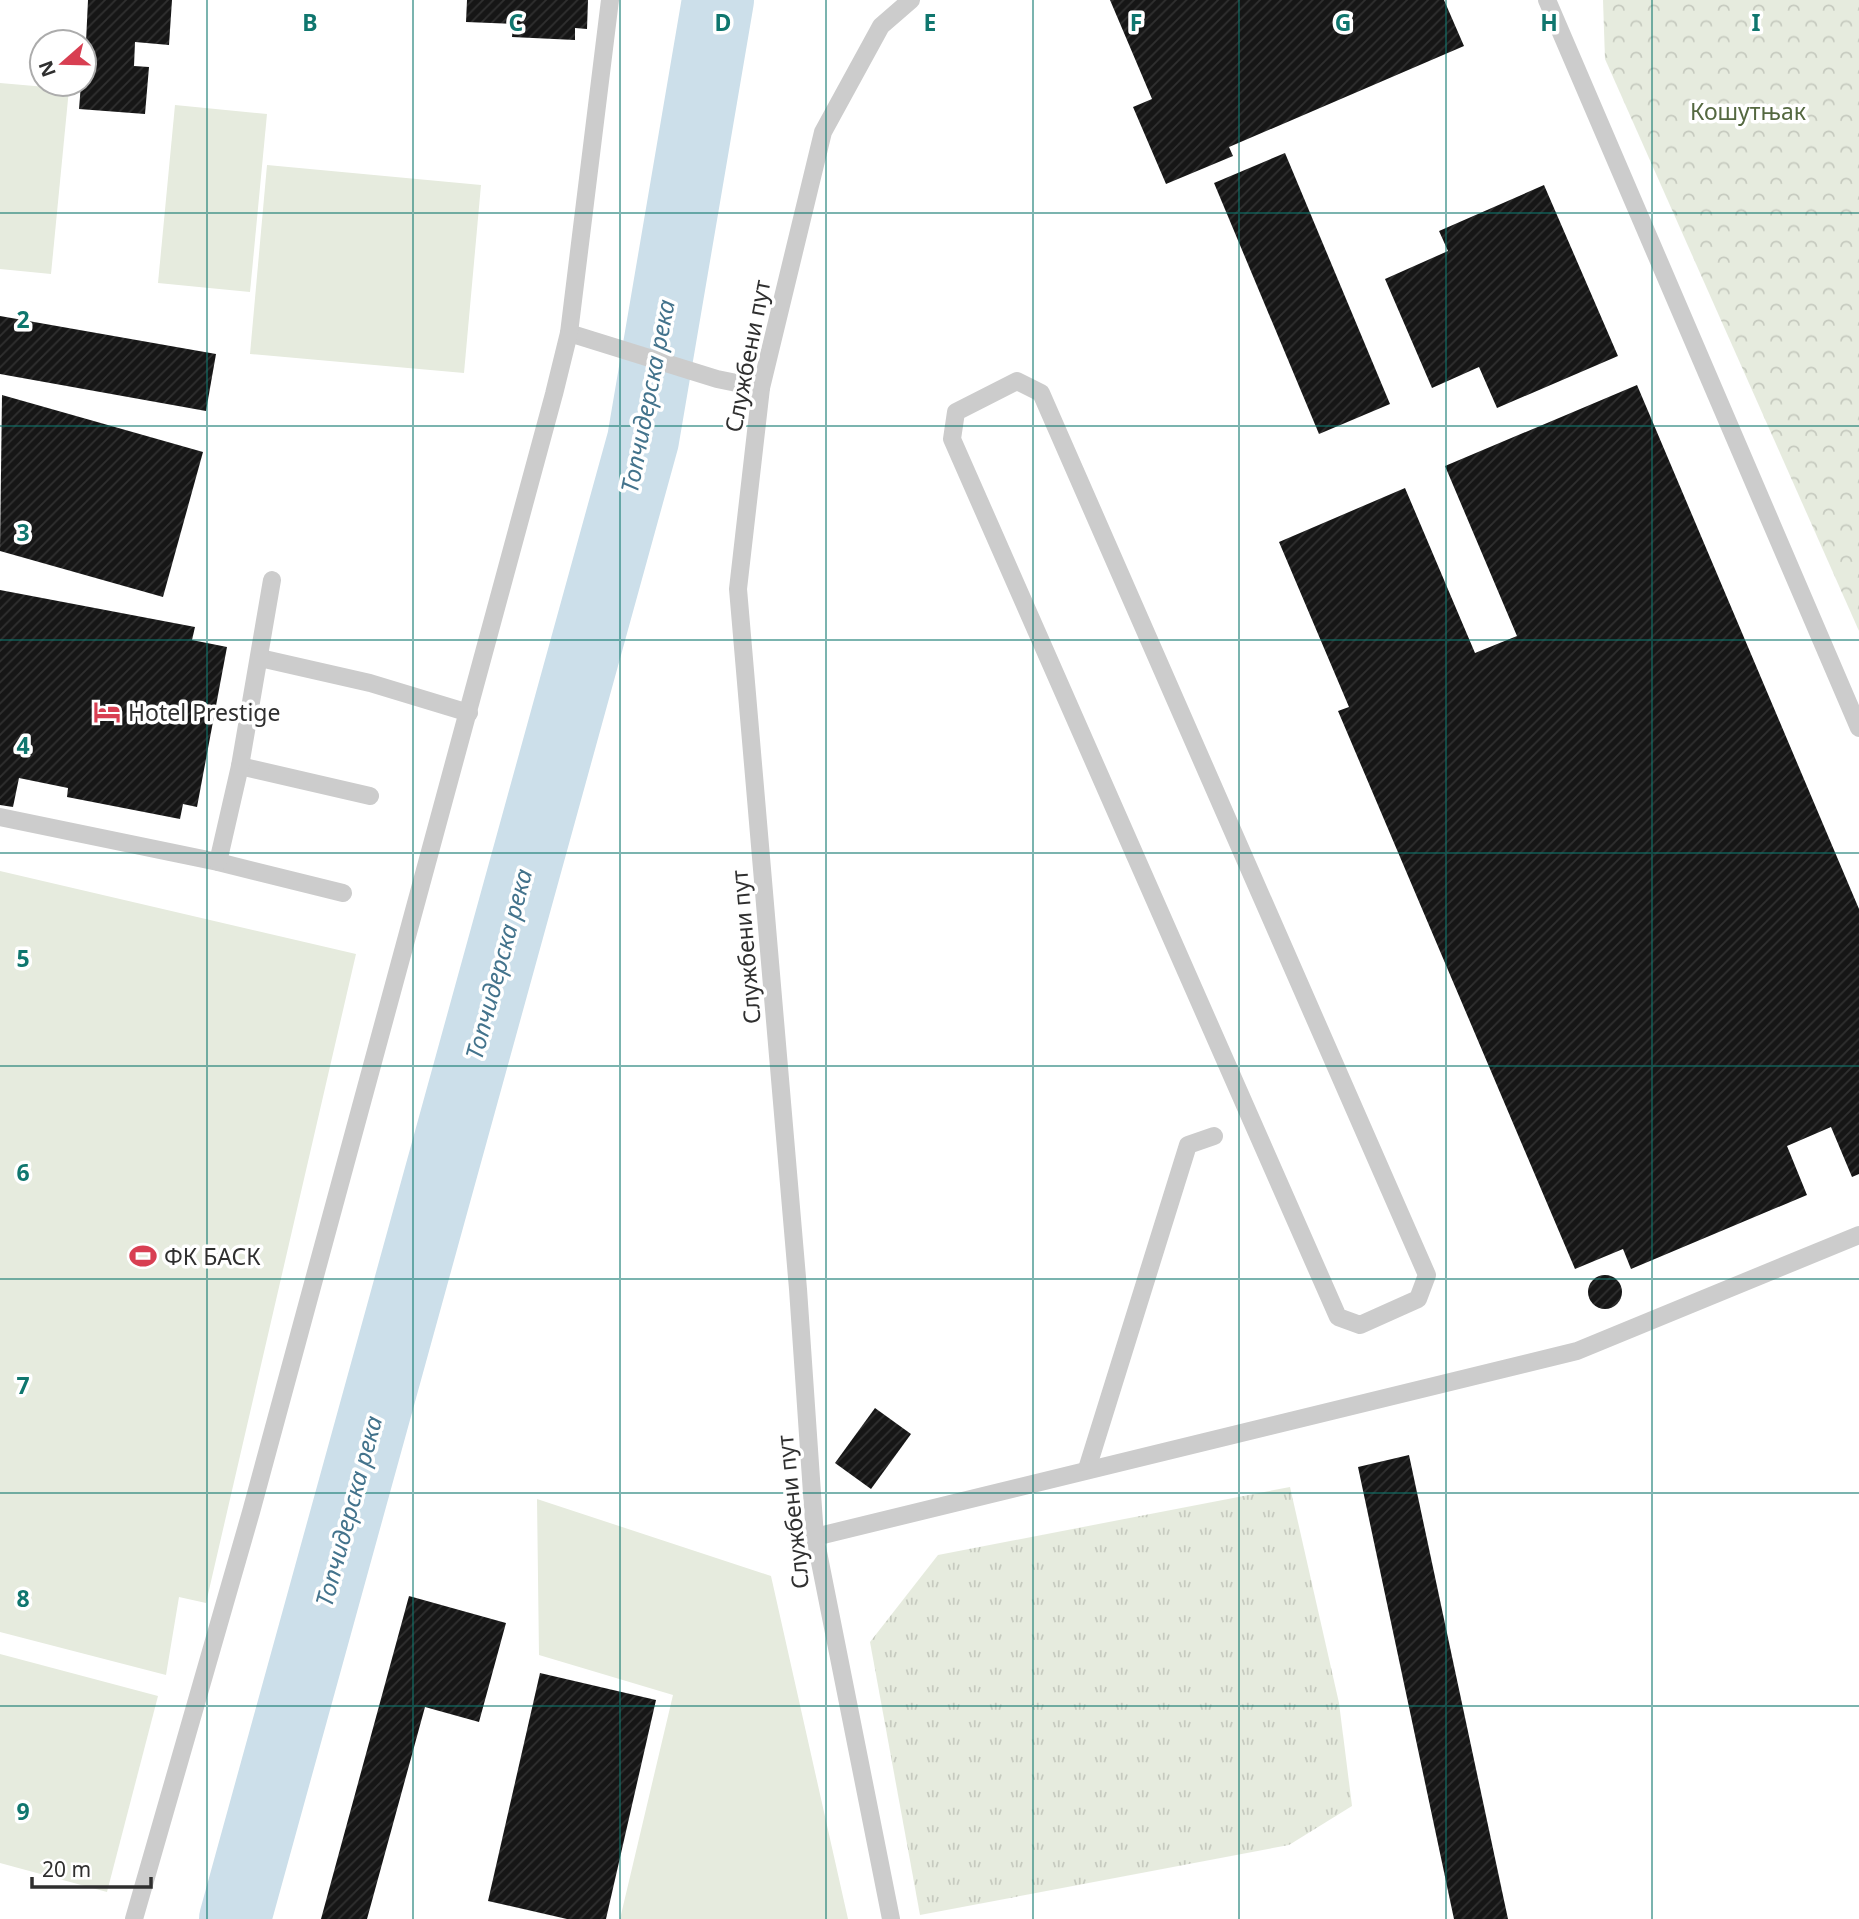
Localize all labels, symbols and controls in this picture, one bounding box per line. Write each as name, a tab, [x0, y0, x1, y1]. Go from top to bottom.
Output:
text: B	[302, 6, 318, 38]
text: C	[509, 6, 524, 38]
text: D	[715, 6, 731, 38]
text: E	[924, 6, 936, 38]
text: F	[1130, 6, 1142, 38]
text: G	[1335, 6, 1351, 38]
text: H	[1540, 6, 1558, 38]
text: I	[1752, 6, 1761, 38]
north arrow	[28, 28, 98, 98]
text: N	[32, 57, 62, 81]
park label: Кошутњак	[1690, 95, 1807, 127]
street label: Службени пут	[717, 277, 778, 435]
water label: Топчидерска река	[612, 296, 682, 496]
text: 2	[16, 303, 30, 335]
text: 3	[16, 516, 30, 548]
place label: Hotel Prestige	[128, 696, 280, 728]
hotel icon: Hotel Prestige	[92, 697, 122, 727]
text: 4	[16, 729, 30, 761]
water label: Топчидерска река	[457, 864, 539, 1063]
street label: Службени пут	[722, 868, 768, 1025]
text: 5	[16, 942, 30, 974]
text: 6	[16, 1156, 30, 1188]
place label: ФК БАСК	[164, 1240, 261, 1272]
sports icon: ФК БАСК	[128, 1241, 158, 1271]
text: 7	[16, 1369, 30, 1401]
water label: Топчидерска река	[307, 1411, 389, 1610]
street label: Службени пут	[768, 1433, 816, 1591]
text: 8	[16, 1582, 30, 1614]
text: 9	[16, 1795, 30, 1827]
scale bar	[32, 1846, 150, 1890]
text: 20 m	[42, 1855, 91, 1883]

